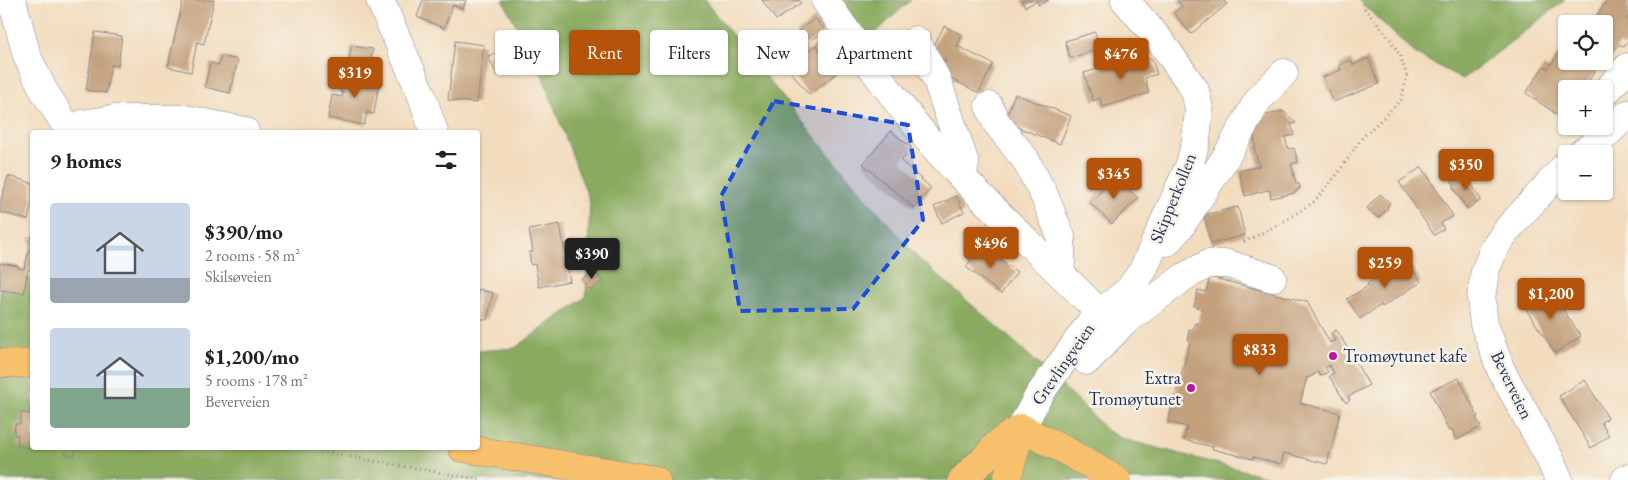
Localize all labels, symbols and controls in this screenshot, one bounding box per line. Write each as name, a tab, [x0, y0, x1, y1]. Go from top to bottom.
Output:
map controls	[1558, 15, 1613, 200]
button: locate	[1558, 15, 1613, 70]
chip: Buy	[495, 30, 559, 75]
chip: Rent	[569, 30, 640, 75]
chip: Filters	[650, 30, 728, 75]
chip: New	[738, 30, 808, 75]
chip: Apartment	[818, 30, 930, 75]
pin: $476	[1091, 38, 1151, 80]
text: $476	[1105, 43, 1137, 64]
pin: $319	[325, 56, 385, 99]
text: $319	[339, 62, 371, 83]
button: +	[1558, 80, 1613, 135]
button: −	[1558, 145, 1613, 200]
icon: filters	[432, 146, 460, 174]
text: 9 homes	[50, 147, 122, 174]
pin: $350	[1436, 148, 1496, 191]
street label: Skipperkollen	[1144, 149, 1201, 246]
text: $350	[1450, 154, 1482, 175]
pin: $345	[1084, 158, 1144, 200]
text: $345	[1098, 163, 1130, 184]
text: $390/mo	[205, 218, 283, 245]
icon: home	[90, 223, 150, 283]
pin: $496	[961, 226, 1021, 269]
text: $496	[975, 232, 1007, 253]
pin: $390	[562, 238, 622, 280]
text: $390	[576, 243, 608, 264]
text: 2 rooms · 58 m²	[205, 245, 300, 266]
pin: $259	[1355, 246, 1415, 289]
text: $259	[1369, 252, 1401, 273]
text: Skilsøveien	[205, 266, 272, 287]
pin: $1,200	[1510, 278, 1592, 320]
text: $1,200	[1528, 283, 1574, 304]
street label: Grevlingveien	[1026, 318, 1100, 409]
pin: $833	[1230, 334, 1290, 376]
text: $833	[1244, 339, 1276, 360]
text: $1,200/mo	[205, 343, 299, 370]
place label: Tromøytunet kafe	[1343, 344, 1467, 367]
street label: Beverveien	[1486, 347, 1539, 423]
icon: home	[90, 348, 150, 408]
marker: Tromøytunet kafe	[1327, 350, 1339, 362]
place label: Extra Tromøytunet	[1088, 366, 1182, 410]
text: 5 rooms · 178 m²	[205, 370, 308, 391]
marker: Extra Tromøytunet	[1185, 382, 1197, 394]
text: Beverveien	[205, 391, 270, 412]

